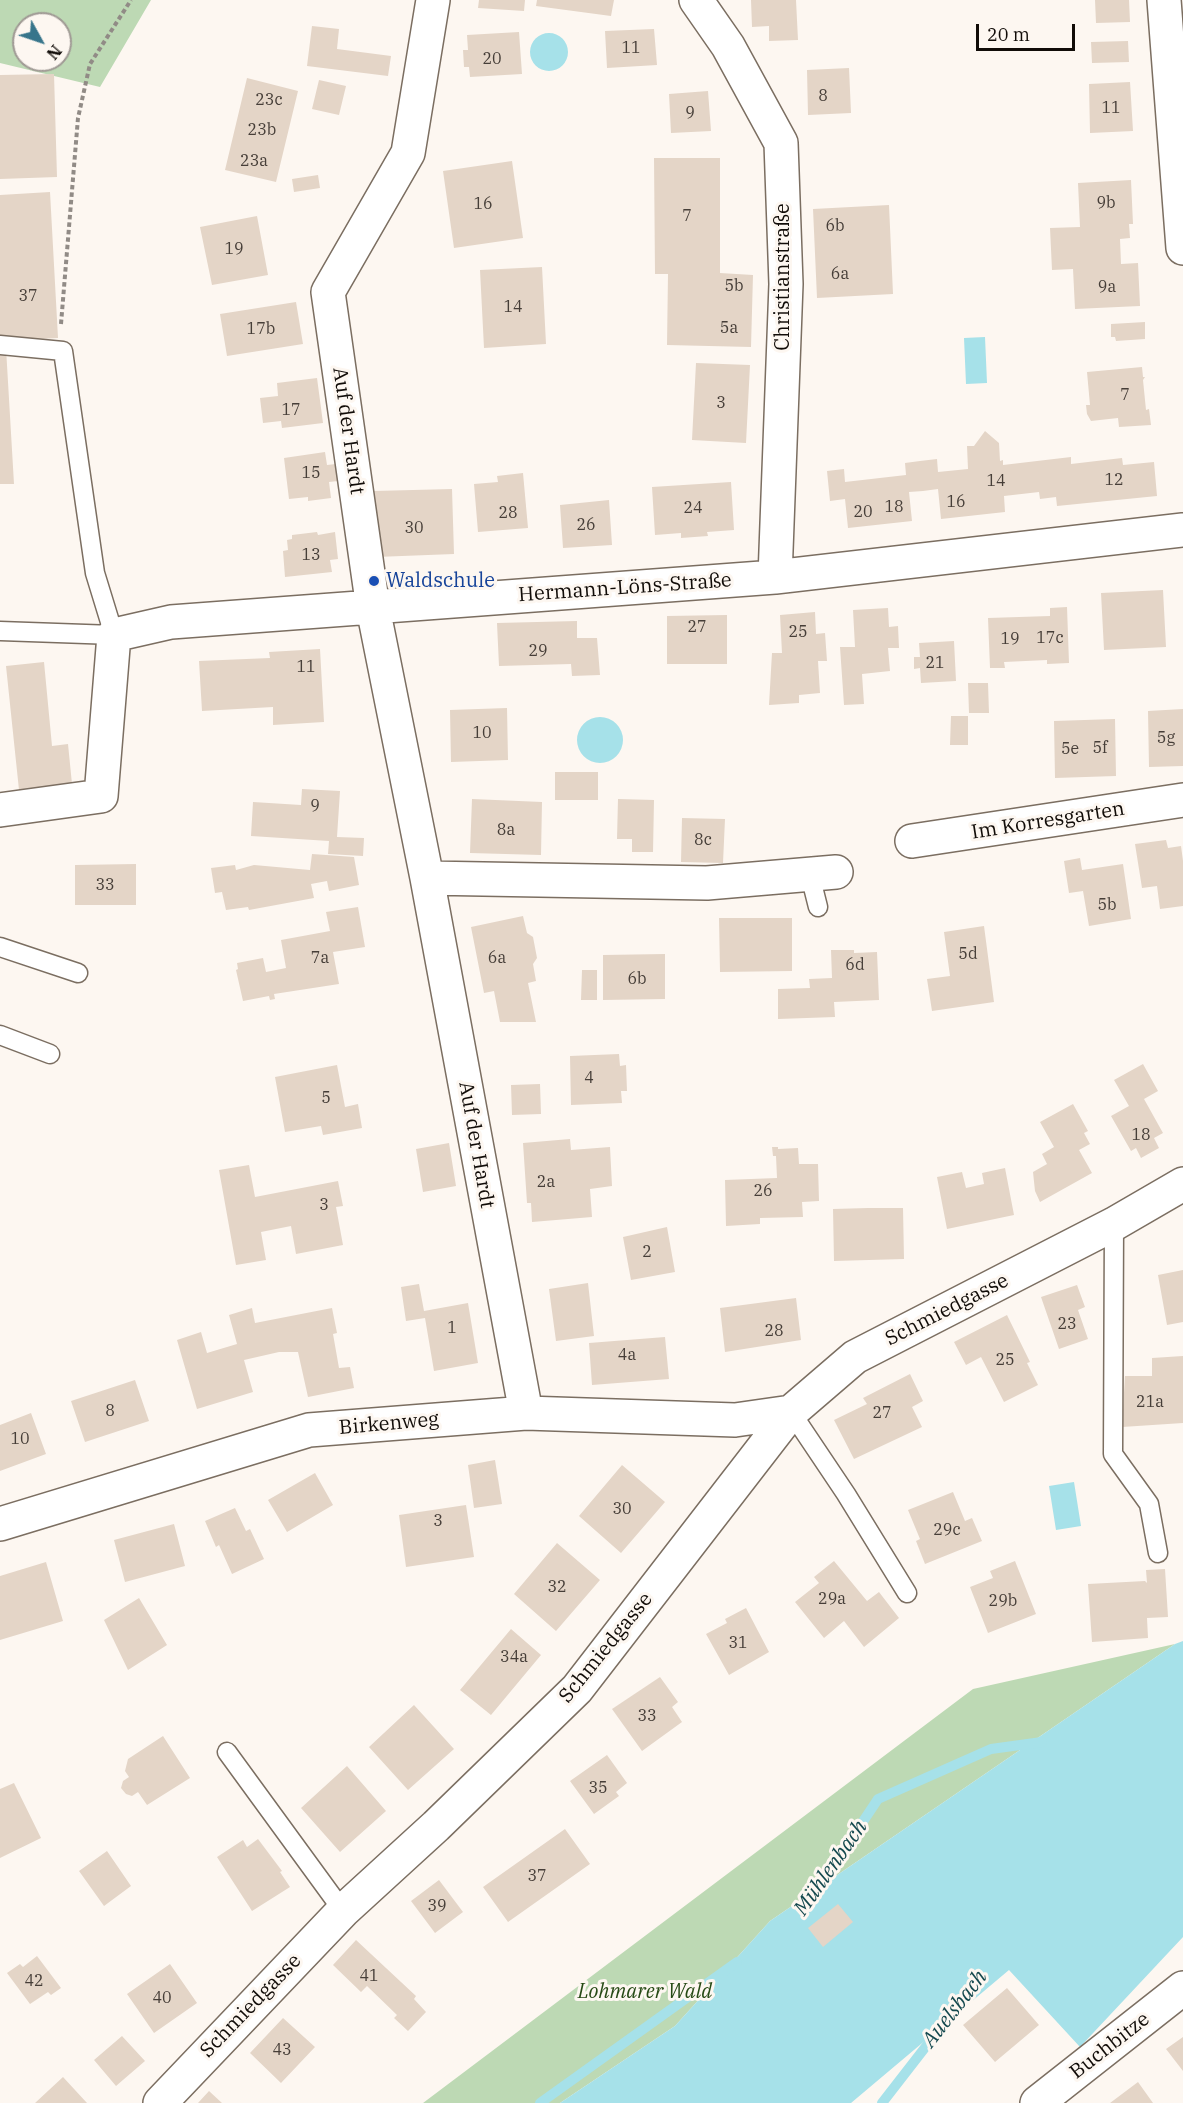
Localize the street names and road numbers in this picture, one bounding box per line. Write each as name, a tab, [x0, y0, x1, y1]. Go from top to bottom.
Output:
street label: Christianstraße	[771, 203, 795, 351]
street label: Auf der Hardt	[327, 366, 369, 496]
street label: Hermann-Löns-Straße	[518, 569, 732, 607]
street label: Im Korresgarten	[970, 797, 1126, 845]
street label: Auf der Hardt	[453, 1080, 499, 1210]
street label: Schmiedgasse	[881, 1269, 1013, 1351]
street label: Birkenweg	[338, 1408, 440, 1440]
street label: Schmiedgasse	[554, 1588, 658, 1708]
street label: Schmiedgasse	[196, 1949, 306, 2063]
street label: Buchbitze	[1065, 2007, 1155, 2085]

